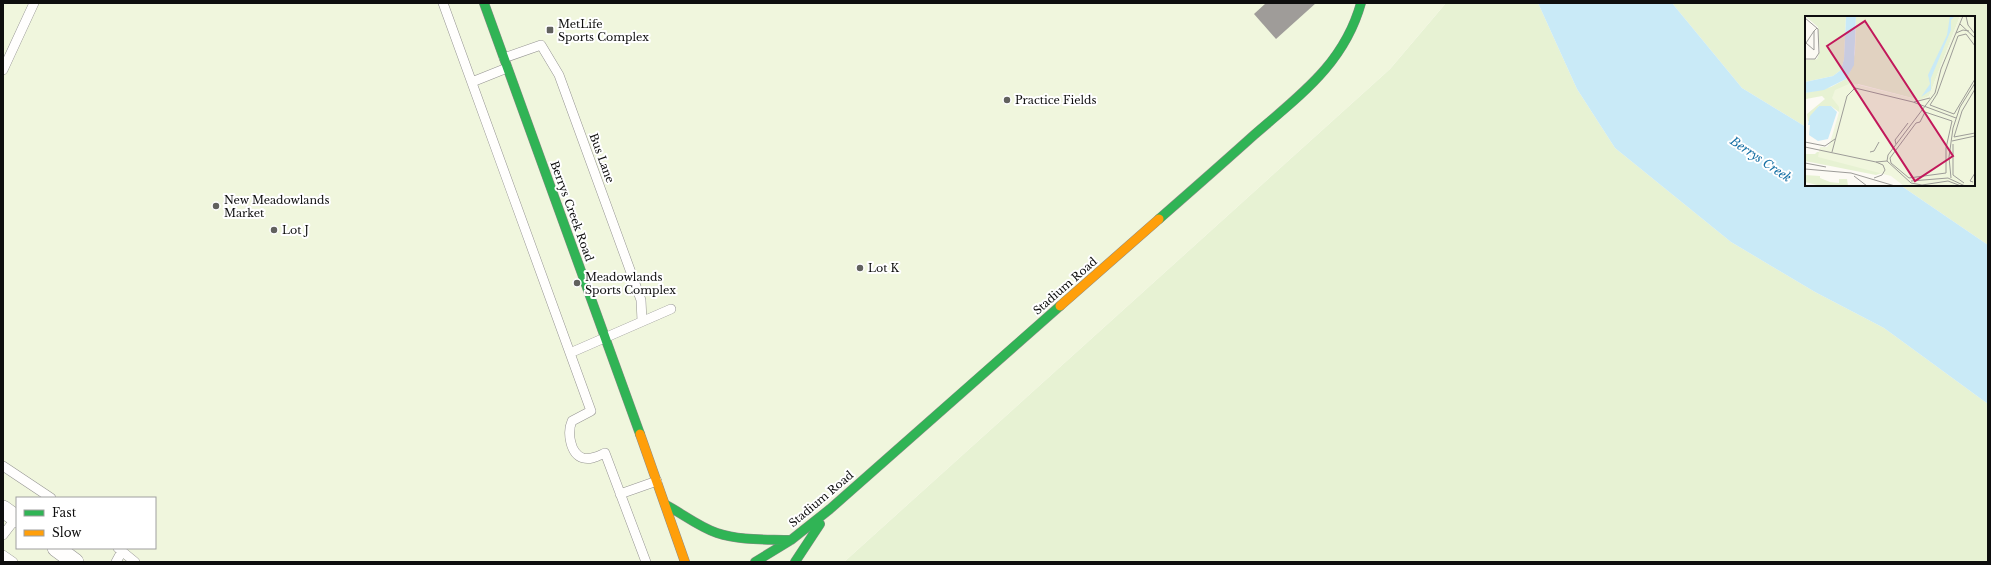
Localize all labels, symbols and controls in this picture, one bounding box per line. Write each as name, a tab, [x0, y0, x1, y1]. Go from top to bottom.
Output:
inset map	[1805, 16, 1975, 186]
place label: MetLife Sports Complex	[558, 17, 649, 44]
marker: MetLife Sports Complex	[545, 25, 555, 35]
place label: Practice Fields	[1015, 93, 1096, 107]
marker: Practice Fields	[1002, 95, 1012, 105]
street label: Bus Lane	[587, 131, 617, 185]
water label: Berrys Creek	[1727, 133, 1794, 185]
street label: Berrys Creek Road	[547, 159, 597, 264]
place label: New Meadowlands Market	[224, 193, 329, 220]
marker: New Meadowlands Market	[211, 201, 221, 211]
place label: Lot J	[282, 223, 309, 237]
marker: Lot J	[269, 225, 279, 235]
street label: Stadium Road	[1030, 254, 1100, 318]
place label: Lot K	[868, 261, 900, 275]
marker: Lot K	[855, 263, 865, 273]
place label: Meadowlands Sports Complex	[585, 270, 676, 297]
marker: Meadowlands Sports Complex	[572, 278, 582, 288]
street label: Stadium Road	[786, 468, 857, 530]
legend	[16, 497, 156, 549]
text: Fast	[52, 505, 77, 520]
text: Slow	[52, 525, 82, 540]

